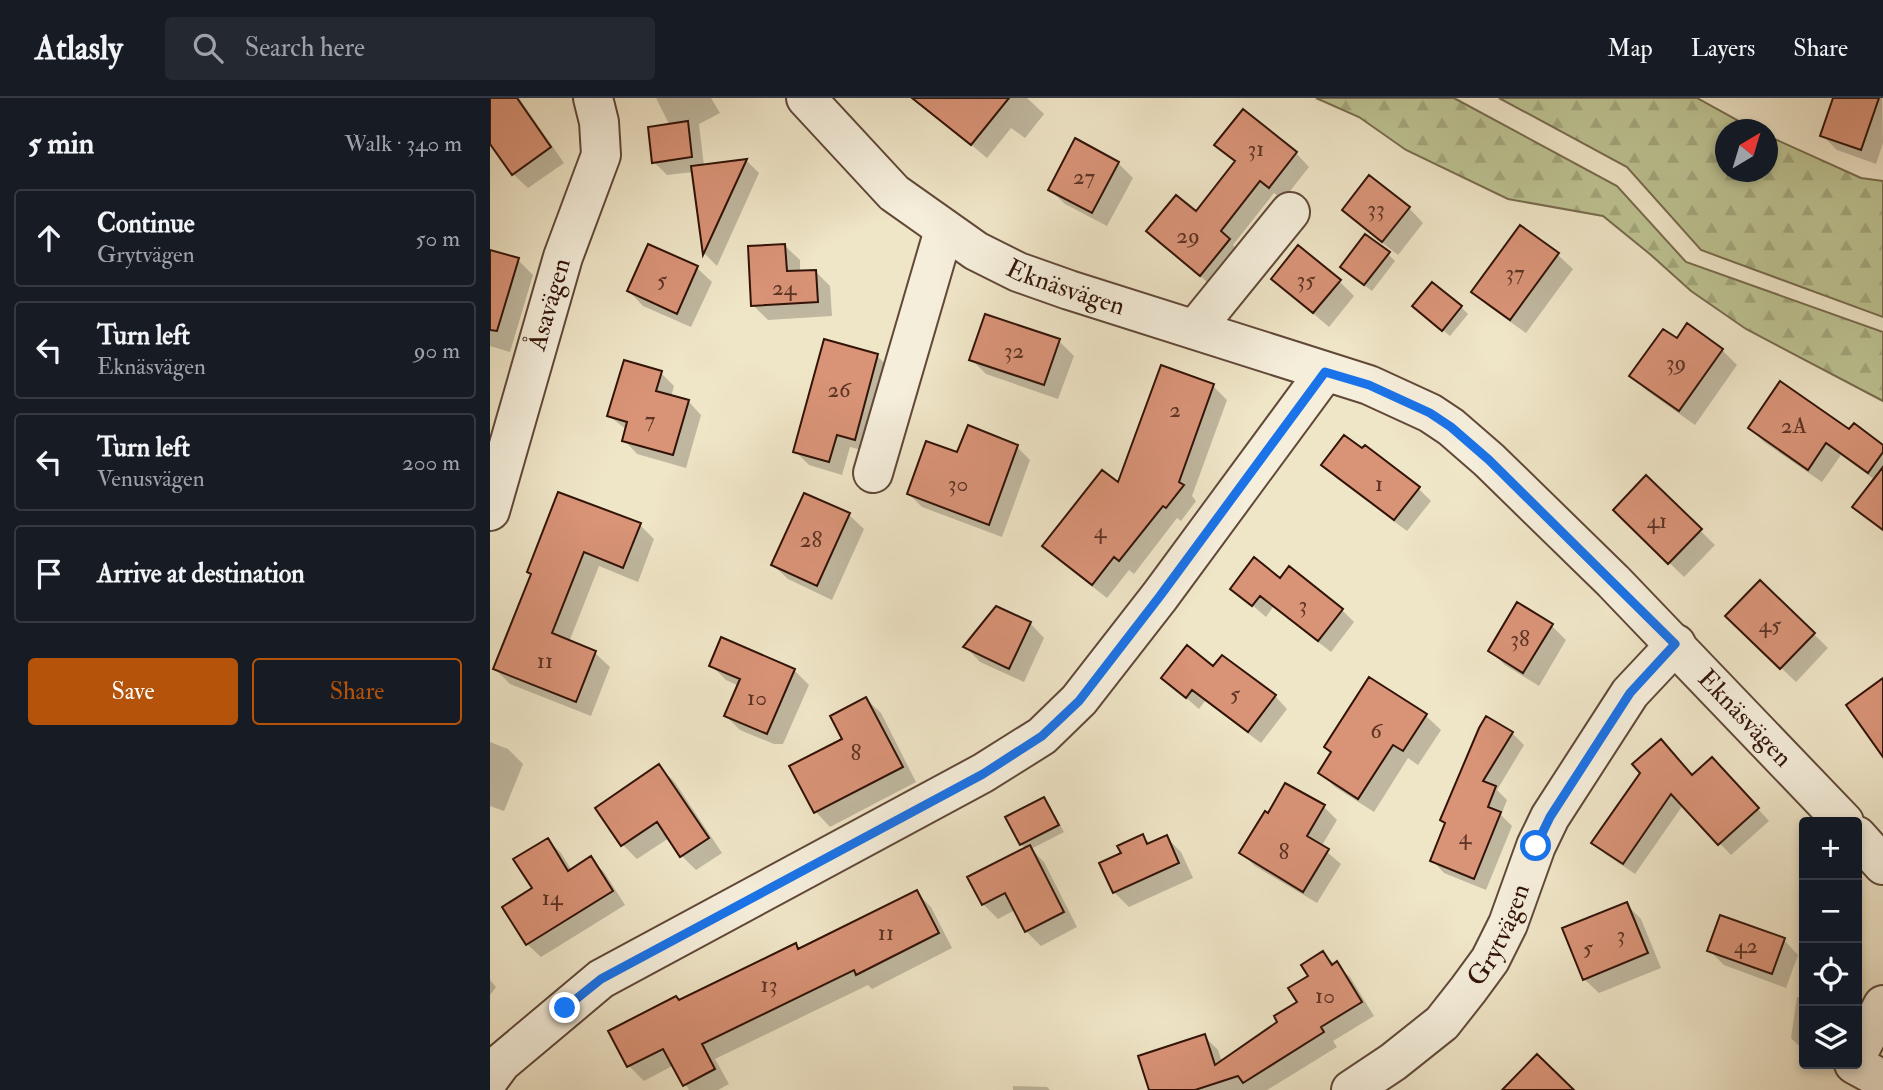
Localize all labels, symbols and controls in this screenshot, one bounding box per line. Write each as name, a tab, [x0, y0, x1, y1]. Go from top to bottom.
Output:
search box	[165, 17, 655, 80]
text: Atlasly	[35, 28, 123, 69]
icon: search	[189, 29, 227, 67]
text: Search here	[245, 32, 365, 64]
text: Map	[1608, 33, 1653, 64]
text: Layers	[1691, 33, 1755, 64]
text: Share	[1793, 33, 1848, 64]
north arrow	[1715, 119, 1778, 182]
text: 5 min	[28, 125, 94, 162]
text: Walk · 340 m	[344, 129, 462, 158]
house number: 31	[1247, 134, 1265, 163]
house number: 27	[1073, 162, 1096, 191]
house number: 33	[1367, 194, 1385, 223]
text: Continue	[97, 208, 195, 240]
icon: ahead	[30, 219, 68, 257]
house number: 29	[1176, 221, 1200, 250]
text: 50 m	[416, 224, 460, 253]
text: Grytvägen	[97, 240, 195, 269]
street label: Eknäsvägen	[1001, 253, 1129, 323]
street label: Åsavägen	[519, 254, 578, 355]
house number: 37	[1505, 258, 1525, 287]
house number: 5	[657, 265, 667, 294]
house number: 35	[1297, 265, 1315, 294]
house number: 24	[772, 273, 798, 302]
text: Turn left	[97, 320, 190, 352]
icon: left	[30, 331, 68, 369]
text: 90 m	[414, 336, 460, 365]
house number: 32	[1004, 336, 1024, 365]
house number: 39	[1666, 348, 1686, 377]
text: Eknäsvägen	[97, 352, 206, 381]
house number: 26	[827, 375, 852, 404]
house number: 2	[1169, 395, 1181, 424]
house number: 7	[645, 405, 656, 434]
house number: 2A	[1781, 411, 1808, 440]
text: Turn left	[97, 432, 190, 464]
icon: left	[30, 443, 68, 481]
text: 200 m	[402, 448, 460, 477]
text: Venusvägen	[97, 464, 205, 493]
house number: 30	[948, 469, 968, 498]
house number: 1	[1375, 469, 1383, 498]
house number: 41	[1647, 506, 1667, 535]
house number: 4	[1094, 516, 1108, 545]
house number: 28	[800, 525, 822, 554]
icon: arrive	[30, 555, 68, 593]
text: Arrive at destination	[97, 558, 305, 590]
house number: 3	[1299, 590, 1307, 619]
house number: 45	[1759, 610, 1781, 639]
house number: 38	[1510, 624, 1530, 653]
house number: 11	[537, 646, 553, 675]
button: Save	[28, 658, 238, 725]
button: Share	[252, 658, 462, 725]
street label: Eknäsvägen	[1691, 663, 1799, 774]
house number: 5	[1230, 679, 1240, 708]
house number: 10	[747, 683, 767, 712]
house number: 6	[1370, 716, 1383, 745]
house number: 8	[851, 738, 862, 767]
map controls	[1799, 817, 1862, 1069]
button: +	[1799, 817, 1862, 880]
house number: 4	[1459, 822, 1473, 851]
route start	[1520, 830, 1551, 861]
house number: 8	[1279, 837, 1290, 866]
street label: Grytvägen	[1460, 879, 1537, 992]
button: −	[1799, 880, 1862, 943]
house number: 14	[542, 883, 564, 912]
house number: 11	[878, 918, 894, 947]
house number: 3	[1617, 920, 1625, 949]
house number: 42	[1734, 931, 1758, 960]
house number: 5	[1583, 933, 1593, 962]
button: locate	[1799, 943, 1862, 1006]
house number: 13	[760, 970, 778, 999]
house number: 10	[1315, 981, 1335, 1010]
route end	[549, 992, 580, 1023]
button: layers	[1799, 1006, 1862, 1069]

